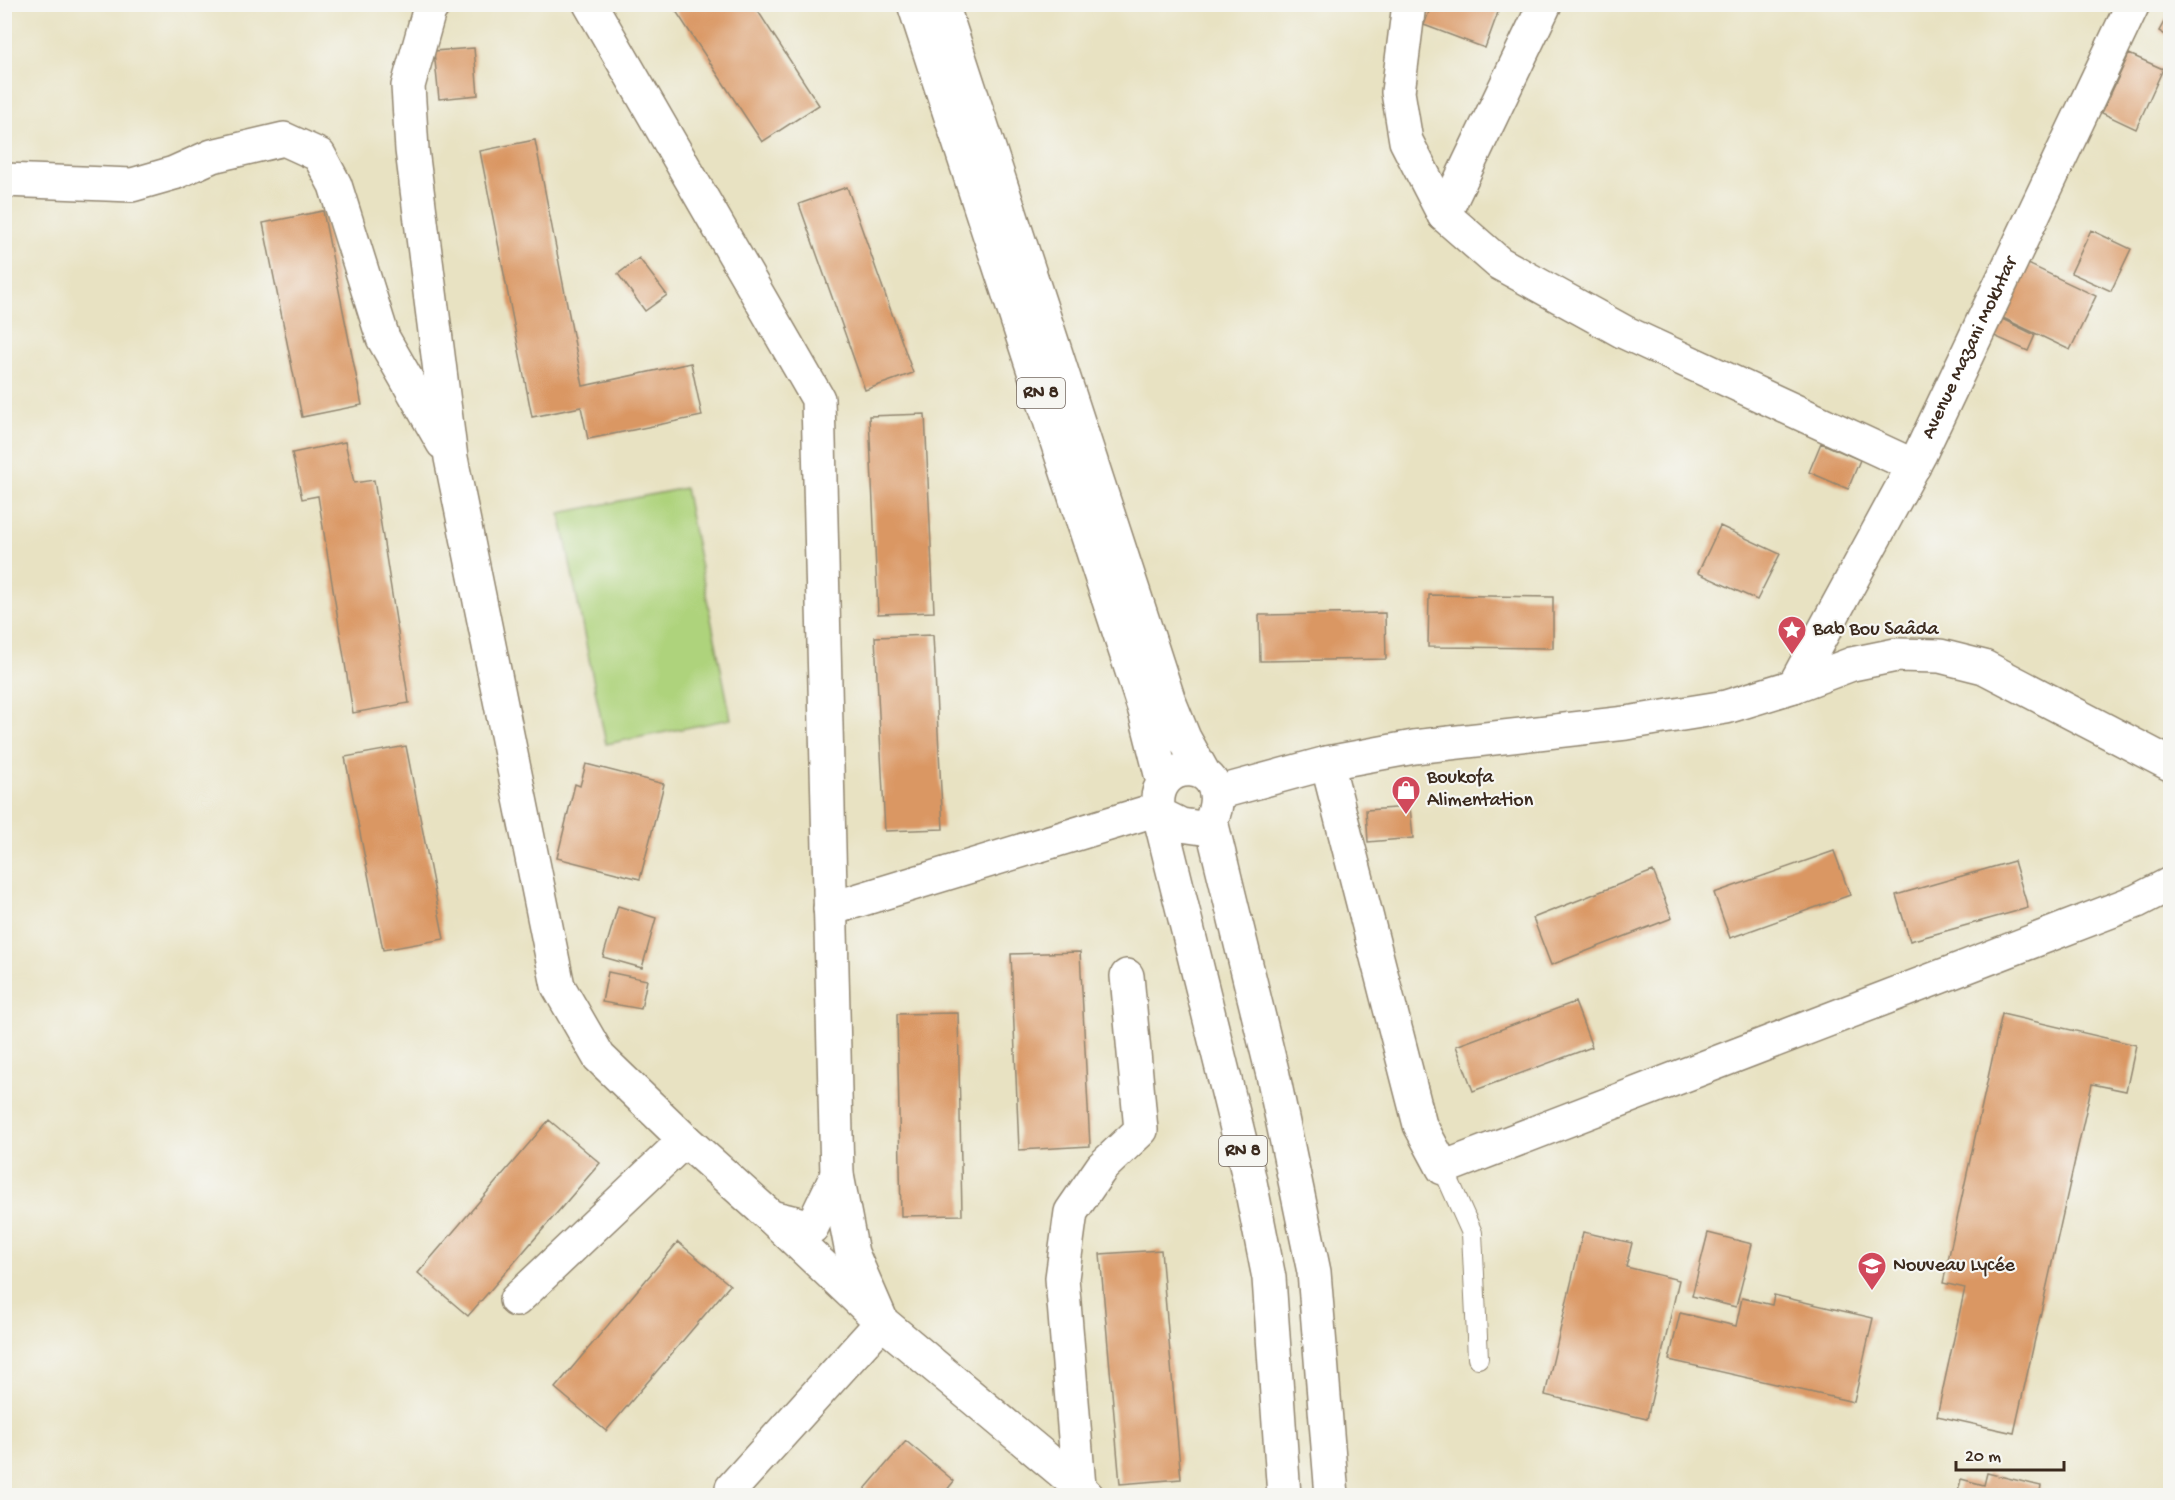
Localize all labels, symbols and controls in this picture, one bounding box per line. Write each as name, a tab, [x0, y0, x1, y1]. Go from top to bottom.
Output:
street label: Avenue Mazani Mokhtar	[1917, 252, 2024, 443]
road number: RN 8	[1017, 378, 1065, 408]
place icon: Bab Bou Saâda	[1776, 614, 1808, 656]
place label: Bab Bou Saâda	[1812, 619, 1940, 642]
place label: Boukofa Alimentation	[1426, 767, 1534, 813]
shop icon: Boukofa Alimentation	[1390, 774, 1422, 816]
road number: RN 8	[1219, 1136, 1267, 1166]
school or university icon: Nouveau Lycée	[1856, 1250, 1888, 1292]
place label: Nouveau Lycée	[1893, 1255, 2015, 1278]
scale bar	[1956, 1434, 2064, 1472]
text: 20 m	[1965, 1447, 2001, 1468]

